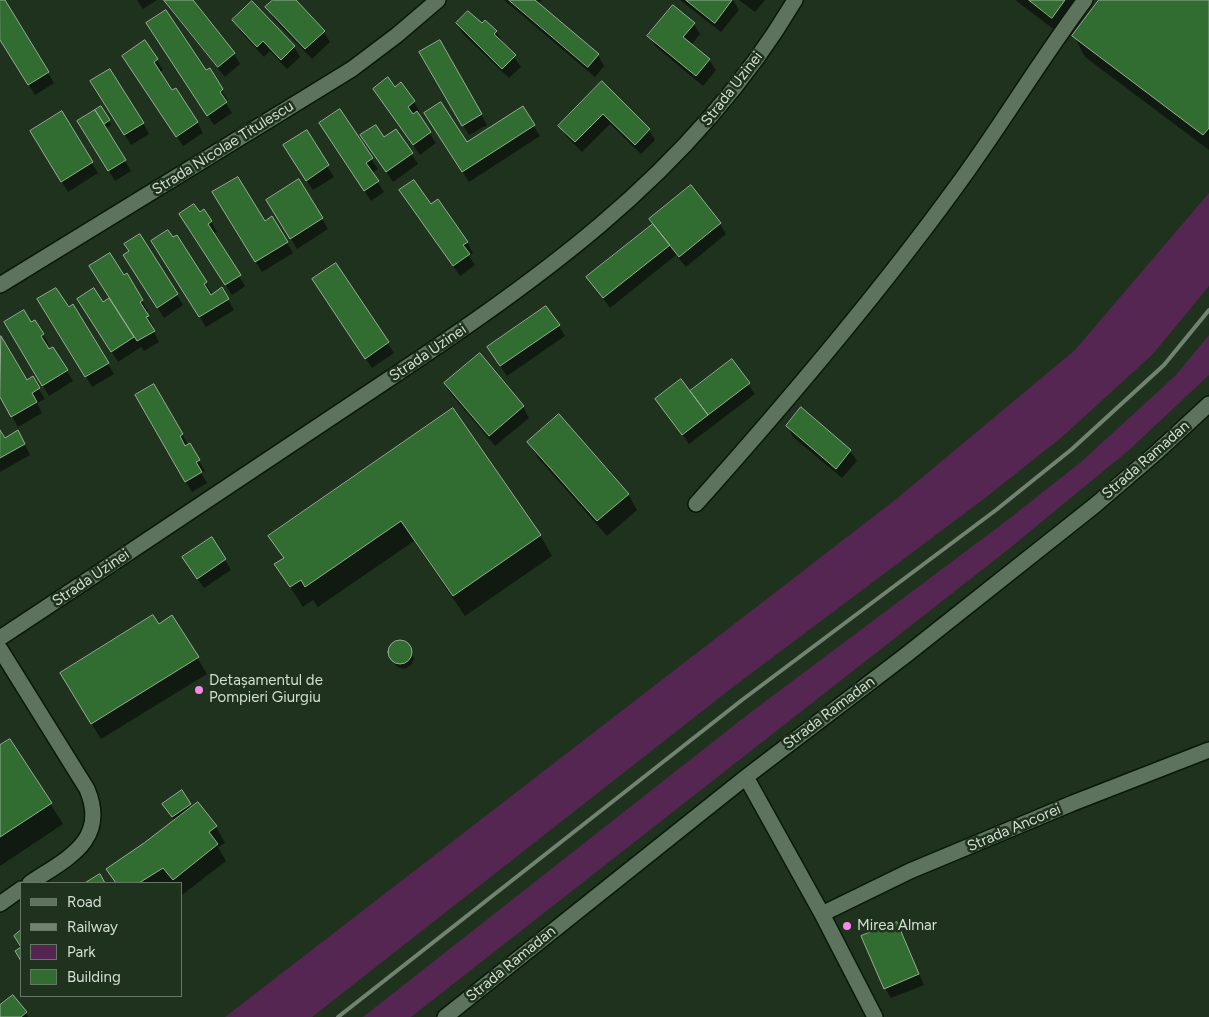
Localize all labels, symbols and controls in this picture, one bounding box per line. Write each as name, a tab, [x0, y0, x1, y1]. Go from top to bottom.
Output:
street label: Strada Uzinei	[697, 48, 767, 130]
street label: Strada Nicolae Titulescu	[149, 97, 297, 199]
street label: Strada Uzinei	[386, 321, 470, 385]
street label: Strada Ramadan	[1099, 417, 1193, 503]
street label: Strada Uzinei	[49, 546, 133, 610]
place label: Detașamentul de Pompieri Giurgiu	[209, 672, 323, 707]
street label: Strada Ramadan	[780, 673, 878, 753]
marker: Detașamentul de Pompieri Giurgiu	[193, 684, 205, 696]
street label: Strada Ancorei	[965, 800, 1063, 856]
legend	[20, 882, 182, 997]
text: Road	[67, 893, 102, 911]
place label: Mirea Almar	[857, 917, 937, 935]
text: Railway	[67, 918, 118, 936]
marker: Mirea Almar	[841, 920, 853, 932]
street label: Strada Ramadan	[463, 922, 559, 1006]
text: Park	[67, 943, 96, 961]
text: Building	[67, 968, 121, 986]

